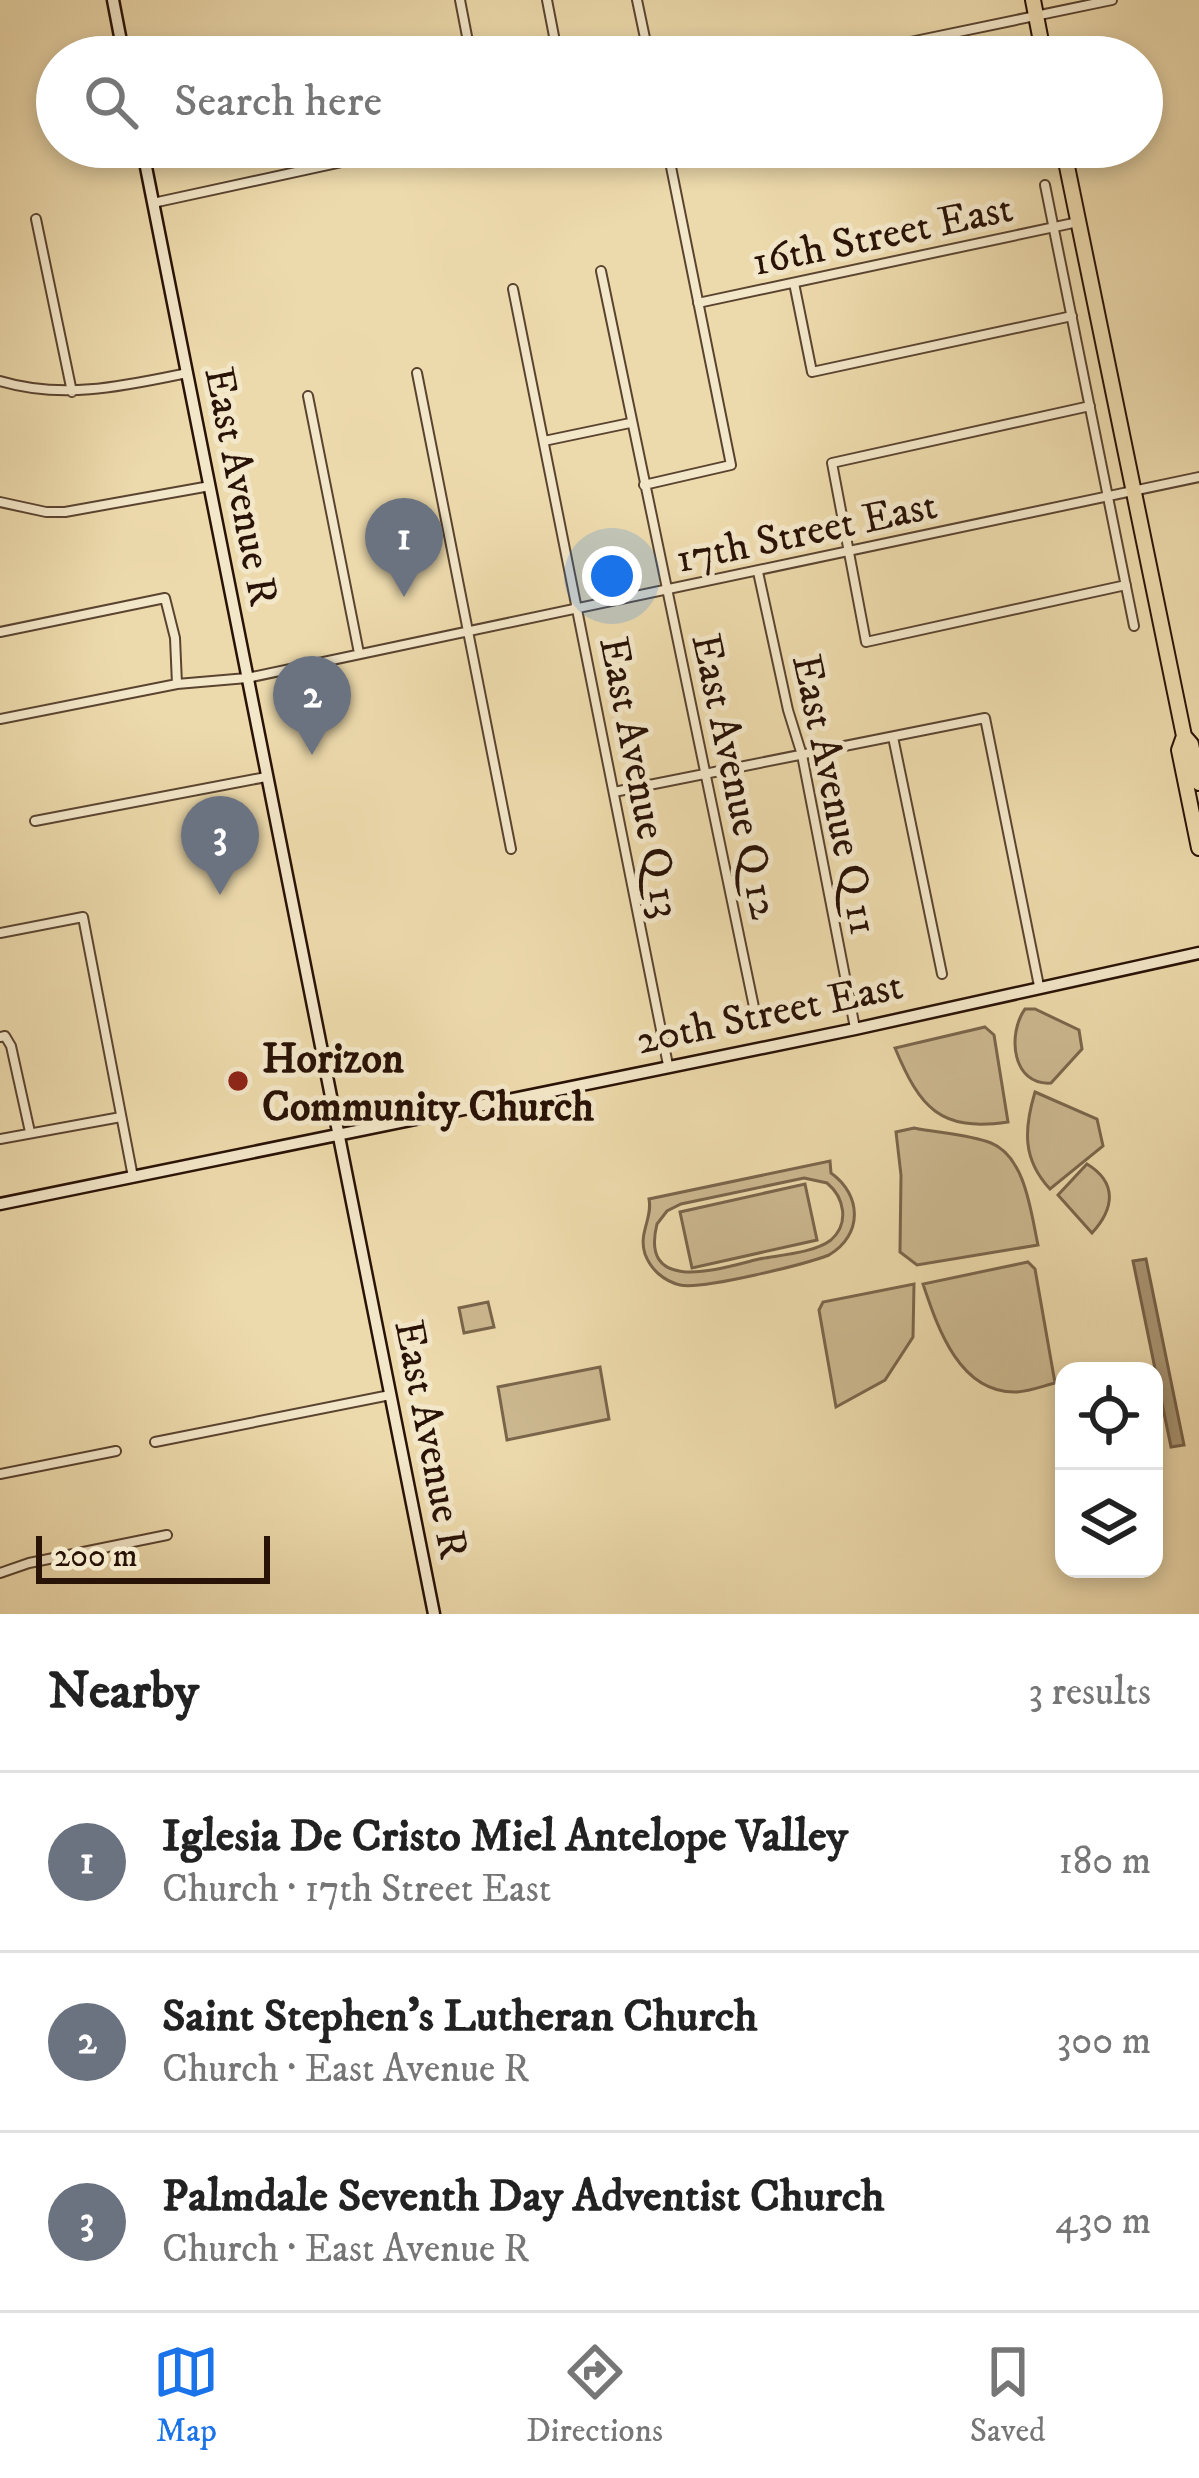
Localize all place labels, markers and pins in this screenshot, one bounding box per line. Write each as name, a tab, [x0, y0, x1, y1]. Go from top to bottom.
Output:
pin: 1	[365, 498, 443, 597]
pin: 2	[273, 656, 351, 755]
pin: 3	[181, 796, 259, 895]
place label: Horizon Community Church	[262, 1034, 595, 1134]
marker: Horizon Community Church	[225, 1068, 251, 1094]

